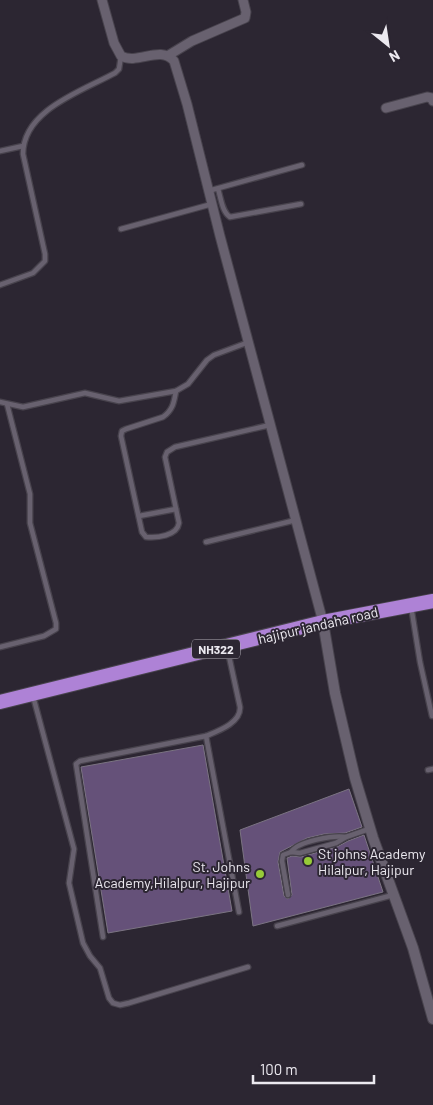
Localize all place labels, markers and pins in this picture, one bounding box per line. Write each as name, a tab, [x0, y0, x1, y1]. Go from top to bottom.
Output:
place label: St johns Academy Hilalpur, Hajipur	[318, 845, 426, 878]
marker: St johns Academy Hilalpur, Hajipur	[302, 855, 314, 867]
place label: St. Johns Academy,Hilalpur, Hajipur	[95, 858, 250, 891]
marker: St. Johns Academy,Hilalpur, Hajipur	[254, 868, 266, 880]

